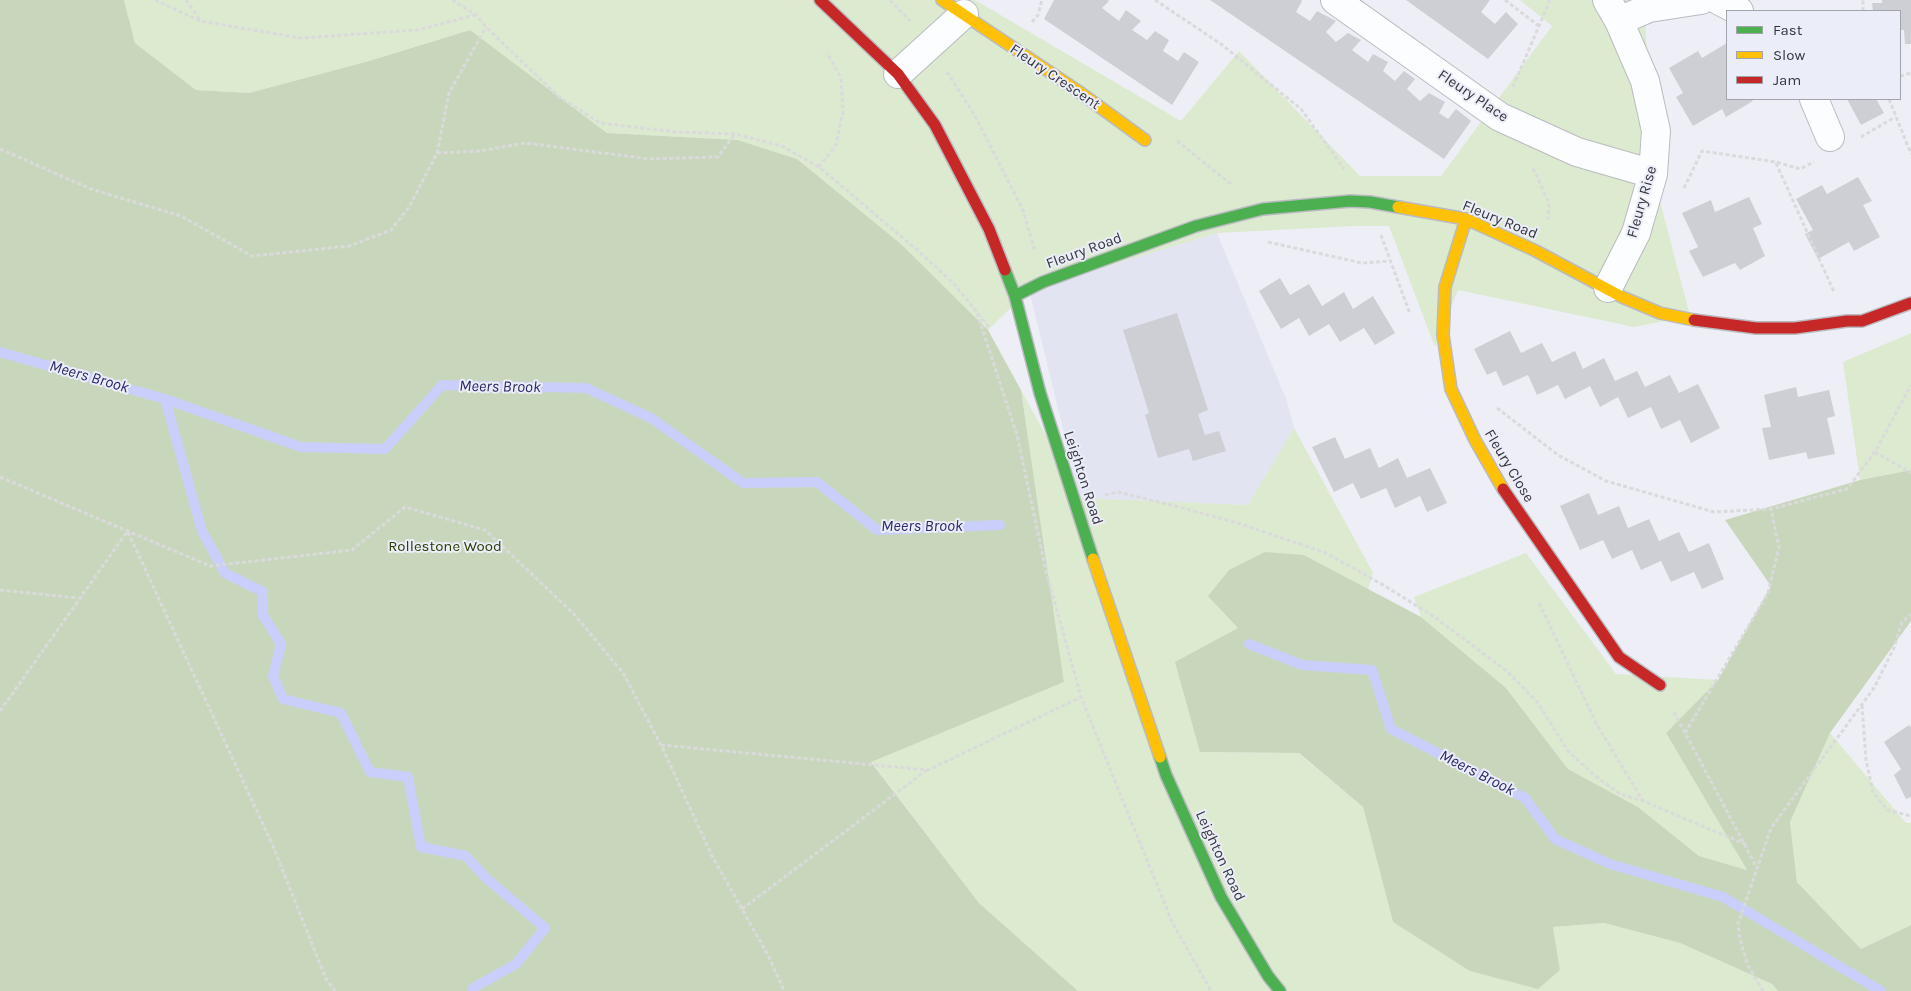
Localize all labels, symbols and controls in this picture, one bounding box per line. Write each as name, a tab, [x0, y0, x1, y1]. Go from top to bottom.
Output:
legend	[1726, 10, 1901, 100]
text: Fast	[1773, 21, 1802, 39]
street label: Fleury Crescent	[1006, 40, 1104, 114]
text: Slow	[1773, 46, 1805, 64]
street label: Fleury Place	[1434, 66, 1512, 126]
text: Jam	[1773, 71, 1801, 89]
street label: Fleury Rise	[1623, 164, 1661, 240]
street label: Fleury Road	[1460, 197, 1540, 243]
street label: Fleury Road	[1044, 229, 1124, 273]
water label: Meers Brook	[47, 356, 131, 398]
water label: Meers Brook	[459, 377, 541, 397]
street label: Fleury Close	[1480, 426, 1538, 506]
street label: Leighton Road	[1059, 429, 1107, 527]
water label: Meers Brook	[881, 516, 963, 536]
park label: Rollestone Wood	[388, 538, 502, 556]
water label: Meers Brook	[1436, 746, 1518, 800]
street label: Leighton Road	[1191, 808, 1249, 904]

